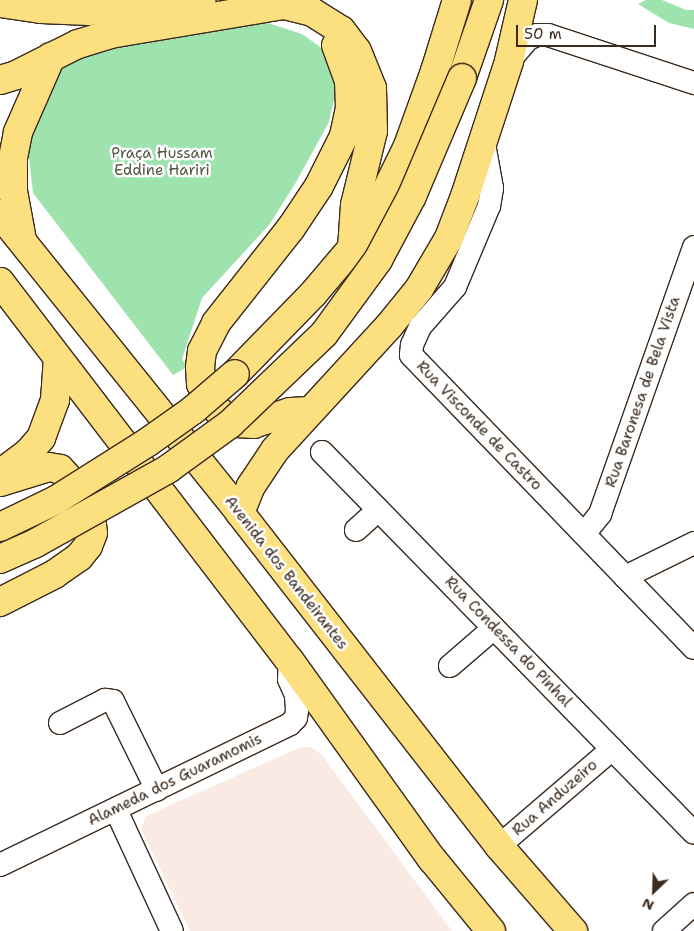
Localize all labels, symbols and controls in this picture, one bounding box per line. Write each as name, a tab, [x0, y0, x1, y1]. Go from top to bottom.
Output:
scale bar	[519, 15, 659, 47]
text: 50 m	[524, 24, 562, 44]
park label: Praça Hussam Eddine Hariri	[111, 144, 213, 179]
street label: Rua Baronesa de Bela Vista	[602, 294, 684, 490]
street label: Rua Visconde de Castro	[412, 358, 546, 494]
street label: Avenida dos Bandeirantes	[221, 493, 351, 653]
street label: Rua Condessa do Pinhal	[441, 573, 575, 711]
street label: Alameda dos Guaramomis	[85, 730, 265, 830]
street label: Rua Anduzeiro	[509, 756, 601, 840]
north arrow	[629, 866, 679, 916]
text: N	[639, 894, 657, 915]

